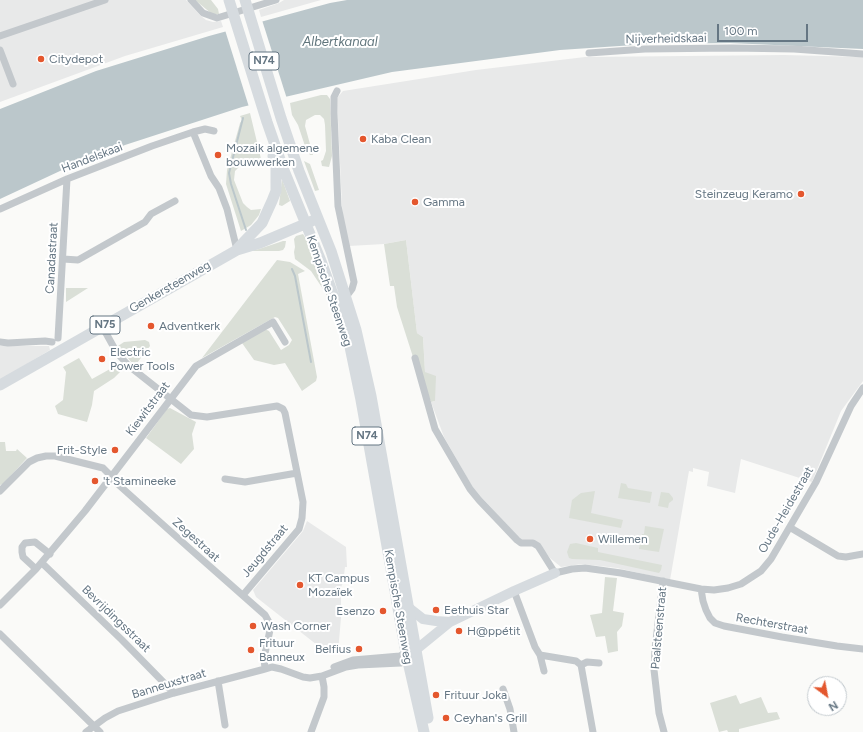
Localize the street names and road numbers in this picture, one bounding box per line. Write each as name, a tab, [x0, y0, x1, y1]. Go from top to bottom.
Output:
street label: Nijverheidskaai	[625, 31, 707, 47]
road number: N74	[249, 52, 279, 70]
street label: Handelskaai	[59, 140, 125, 176]
street label: Canadastraat	[43, 222, 61, 294]
street label: Kempische Steenweg	[303, 234, 355, 348]
street label: Genkersteenweg	[127, 258, 213, 316]
road number: N75	[90, 316, 120, 334]
street label: Kiewitstraat	[123, 379, 173, 439]
road number: N74	[352, 427, 382, 445]
street label: Oude-Heidestraat	[755, 464, 817, 556]
street label: Zegestraat	[169, 515, 223, 565]
street label: Jeugdstraat	[239, 522, 291, 580]
street label: Kempische Steenweg	[381, 548, 415, 666]
street label: Bevrijdingsstraat	[79, 583, 153, 655]
street label: Paalsteenstraat	[648, 586, 670, 670]
street label: Rechterstraat	[735, 611, 809, 637]
street label: Banneuxstraat	[130, 666, 208, 702]

